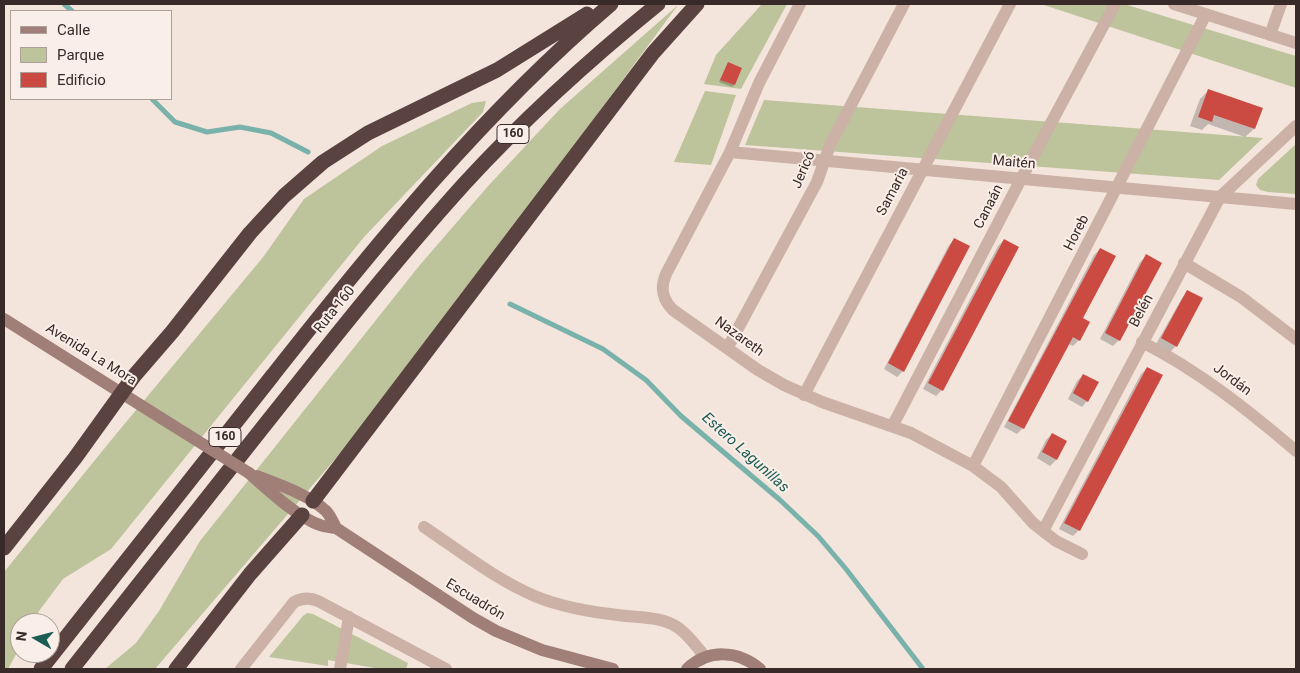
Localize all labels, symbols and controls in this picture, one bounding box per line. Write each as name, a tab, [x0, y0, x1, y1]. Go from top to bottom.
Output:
legend	[10, 10, 172, 100]
text: Calle	[57, 21, 90, 39]
text: Parque	[57, 46, 104, 64]
text: Edificio	[57, 71, 106, 89]
road number: 160	[497, 125, 529, 144]
street label: Jericó	[789, 149, 819, 191]
street label: Maitén	[992, 153, 1036, 173]
street label: Samaria	[873, 165, 913, 219]
street label: Canaán	[971, 182, 1007, 232]
street label: Horeb	[1061, 212, 1093, 254]
street label: Ruta 160	[311, 283, 359, 337]
street label: Belén	[1126, 292, 1158, 330]
street label: Nazareth	[711, 314, 767, 360]
street label: Avenida La Mora	[42, 320, 140, 390]
street label: Jordán	[1210, 360, 1254, 400]
water label: Estero Lagunillas	[698, 409, 792, 497]
road number: 160	[209, 428, 241, 447]
street label: Escuadrón	[442, 576, 508, 624]
north arrow	[10, 613, 60, 663]
text: N	[13, 630, 30, 642]

